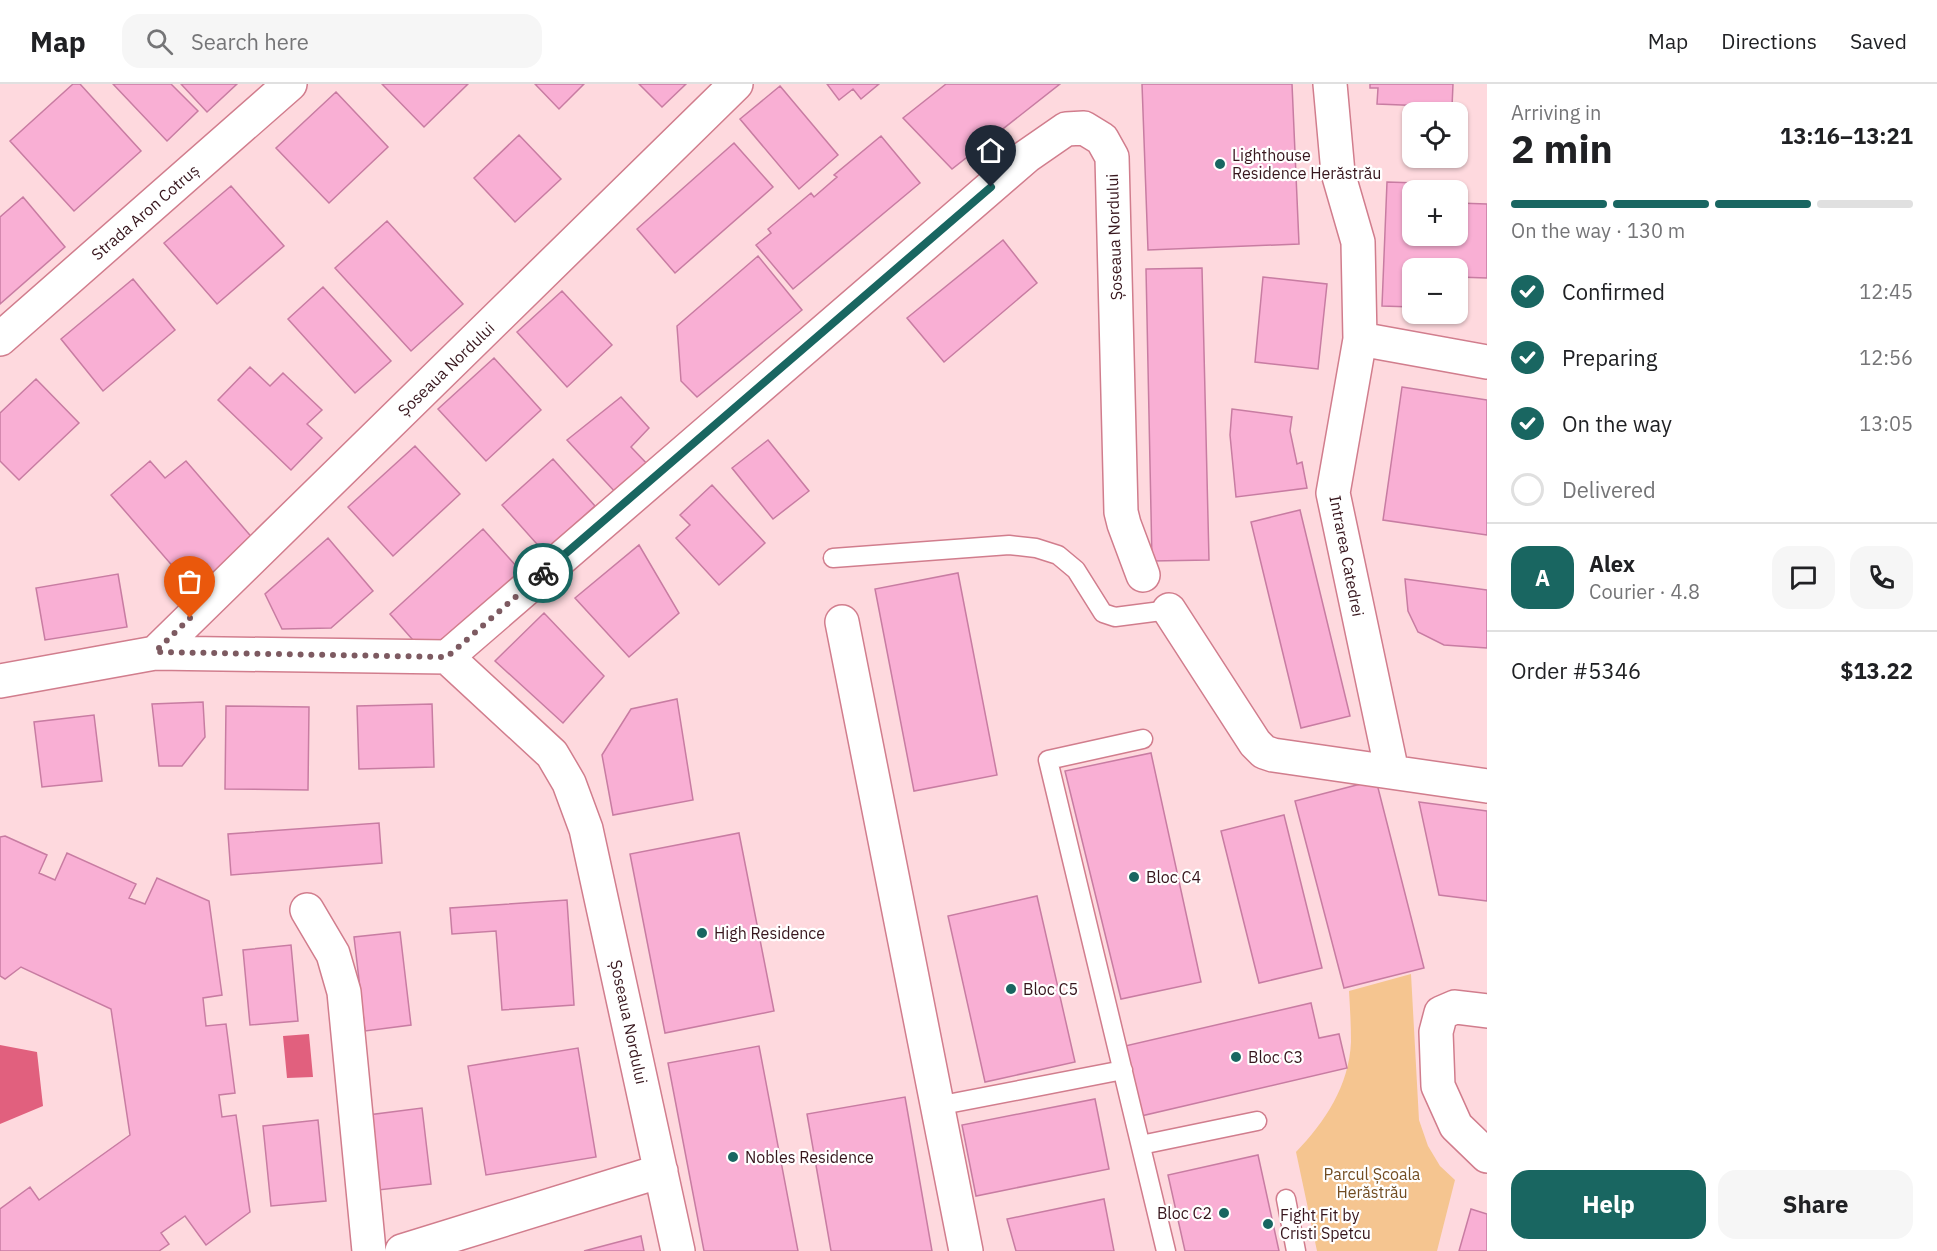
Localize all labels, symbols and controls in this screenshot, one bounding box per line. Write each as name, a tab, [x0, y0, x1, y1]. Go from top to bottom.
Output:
search box	[122, 14, 542, 68]
text: Map	[30, 23, 86, 60]
icon: search	[143, 25, 176, 58]
text: Search here	[191, 27, 309, 56]
text: Map	[1648, 27, 1688, 55]
text: Directions	[1721, 27, 1817, 55]
text: Saved	[1850, 27, 1907, 55]
text: Arriving in	[1511, 99, 1601, 126]
map controls	[1402, 102, 1468, 324]
button: locate	[1402, 102, 1468, 168]
text: 13:16–13:21	[1780, 121, 1913, 150]
text: 2 min	[1511, 123, 1613, 174]
pin	[965, 125, 1016, 187]
icon: home	[974, 134, 1007, 167]
place label: Lighthouse Residence Herăstrău	[1232, 145, 1381, 183]
marker: Lighthouse Residence Herăstrău	[1213, 157, 1227, 171]
street label: Strada Aron Cotruș	[87, 160, 203, 264]
street label: Șoseaua Nordului	[1102, 173, 1126, 301]
button: +	[1402, 180, 1468, 246]
text: On the way · 130 m	[1511, 217, 1685, 244]
button: −	[1402, 258, 1468, 324]
icon: check	[1511, 275, 1544, 308]
text: Confirmed	[1562, 277, 1665, 306]
text: 12:45	[1859, 278, 1913, 305]
street label: Șoseaua Nordului	[394, 318, 498, 420]
icon: check	[1511, 341, 1544, 374]
text: Preparing	[1562, 343, 1657, 372]
text: 12:56	[1859, 344, 1913, 371]
icon: check	[1511, 407, 1544, 440]
text: On the way	[1562, 409, 1672, 438]
text: 13:05	[1859, 410, 1913, 437]
text: Delivered	[1562, 475, 1656, 504]
street label: Intrarea Catedrei	[1325, 494, 1369, 618]
courier	[513, 543, 573, 603]
button: chat	[1772, 546, 1835, 609]
button: phone	[1850, 546, 1913, 609]
text: Alex	[1589, 549, 1635, 578]
pin	[164, 556, 215, 618]
icon: bike	[527, 557, 560, 590]
text: A	[1535, 563, 1550, 592]
icon: bag	[173, 565, 206, 598]
text: Courier · 4.8	[1589, 578, 1700, 605]
text: Order #5346	[1511, 656, 1641, 685]
text: $13.22	[1840, 656, 1913, 685]
place label: Bloc C4	[1146, 867, 1201, 887]
marker: Bloc C4	[1127, 870, 1141, 884]
place label: High Residence	[714, 923, 825, 943]
marker: High Residence	[695, 926, 709, 940]
street label: Șoseaua Nordului	[606, 958, 652, 1086]
place label: Bloc C5	[1023, 979, 1078, 999]
marker: Bloc C5	[1004, 982, 1018, 996]
place label: Bloc C3	[1248, 1047, 1303, 1067]
marker: Bloc C3	[1229, 1050, 1243, 1064]
place label: Nobles Residence	[745, 1147, 874, 1167]
marker: Nobles Residence	[726, 1150, 740, 1164]
park label: Parcul Școala Herăstrău	[1324, 1164, 1421, 1202]
button: Help	[1511, 1170, 1706, 1239]
button: Share	[1718, 1170, 1913, 1239]
place label: Bloc C2	[1157, 1203, 1212, 1223]
place label: Fight Fit by Cristi Spetcu	[1280, 1205, 1371, 1243]
marker: Bloc C2	[1217, 1206, 1231, 1220]
marker: Fight Fit by Cristi Spetcu	[1261, 1217, 1275, 1231]

